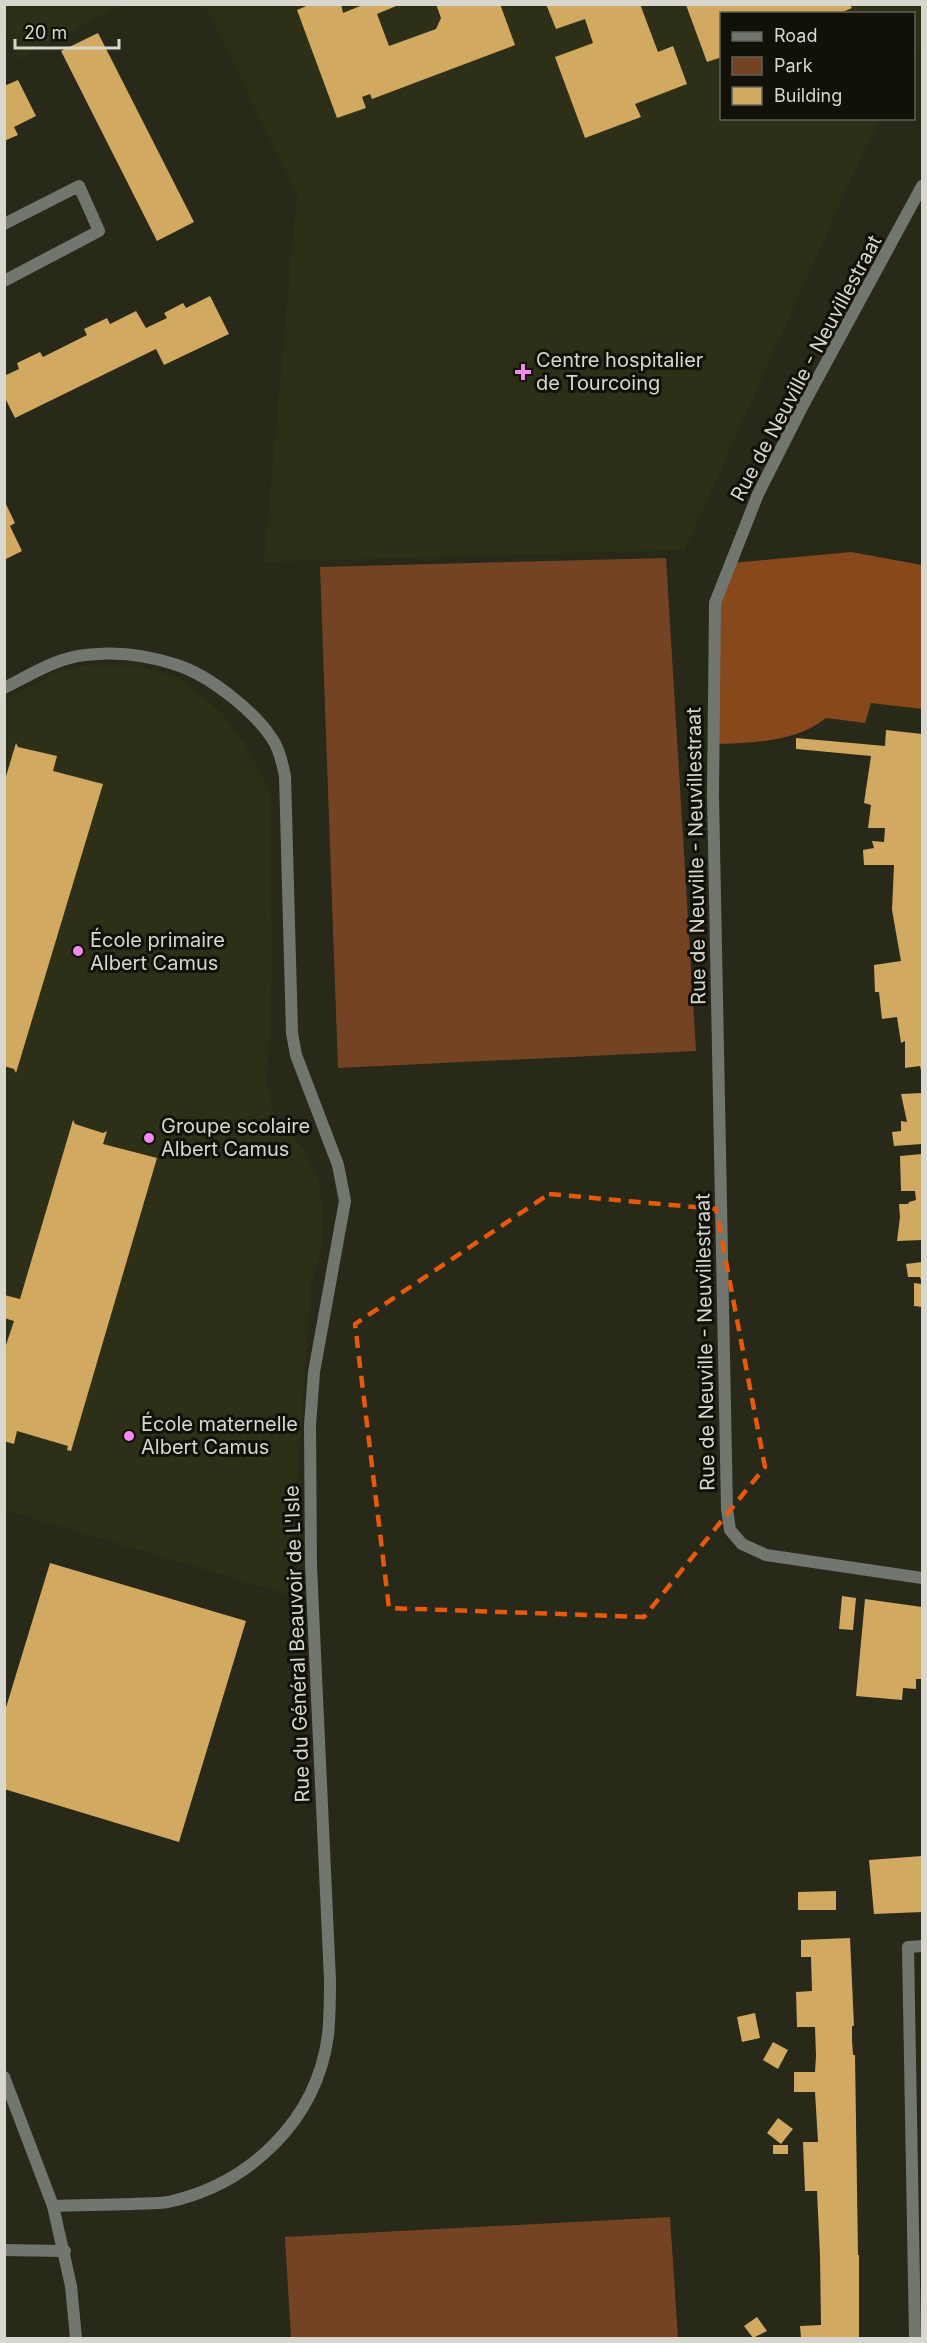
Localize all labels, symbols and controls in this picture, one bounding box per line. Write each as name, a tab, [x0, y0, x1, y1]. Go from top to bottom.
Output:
scale bar	[15, 12, 118, 50]
legend	[720, 12, 915, 120]
text: 20 m	[24, 22, 67, 43]
text: Road	[774, 25, 817, 46]
text: Park	[774, 55, 813, 76]
text: Building	[774, 85, 842, 106]
street label: Rue de Neuville - Neuvillestraat	[726, 231, 887, 505]
place label: Centre hospitalier de Tourcoing	[536, 348, 704, 395]
marker: Centre hospitalier de Tourcoing	[514, 363, 532, 381]
street label: Rue de Neuville - Neuvillestraat	[681, 707, 711, 1005]
place label: École primaire Albert Camus	[90, 927, 225, 975]
marker: École primaire Albert Camus	[71, 944, 85, 958]
place label: Groupe scolaire Albert Camus	[161, 1114, 310, 1161]
marker: Groupe scolaire Albert Camus	[142, 1131, 156, 1145]
street label: Rue de Neuville - Neuvillestraat	[690, 1193, 720, 1491]
place label: École maternelle Albert Camus	[141, 1411, 298, 1459]
marker: École maternelle Albert Camus	[122, 1429, 136, 1443]
street label: Rue du Général Beauvoir de L'Isle	[279, 1485, 315, 1803]

